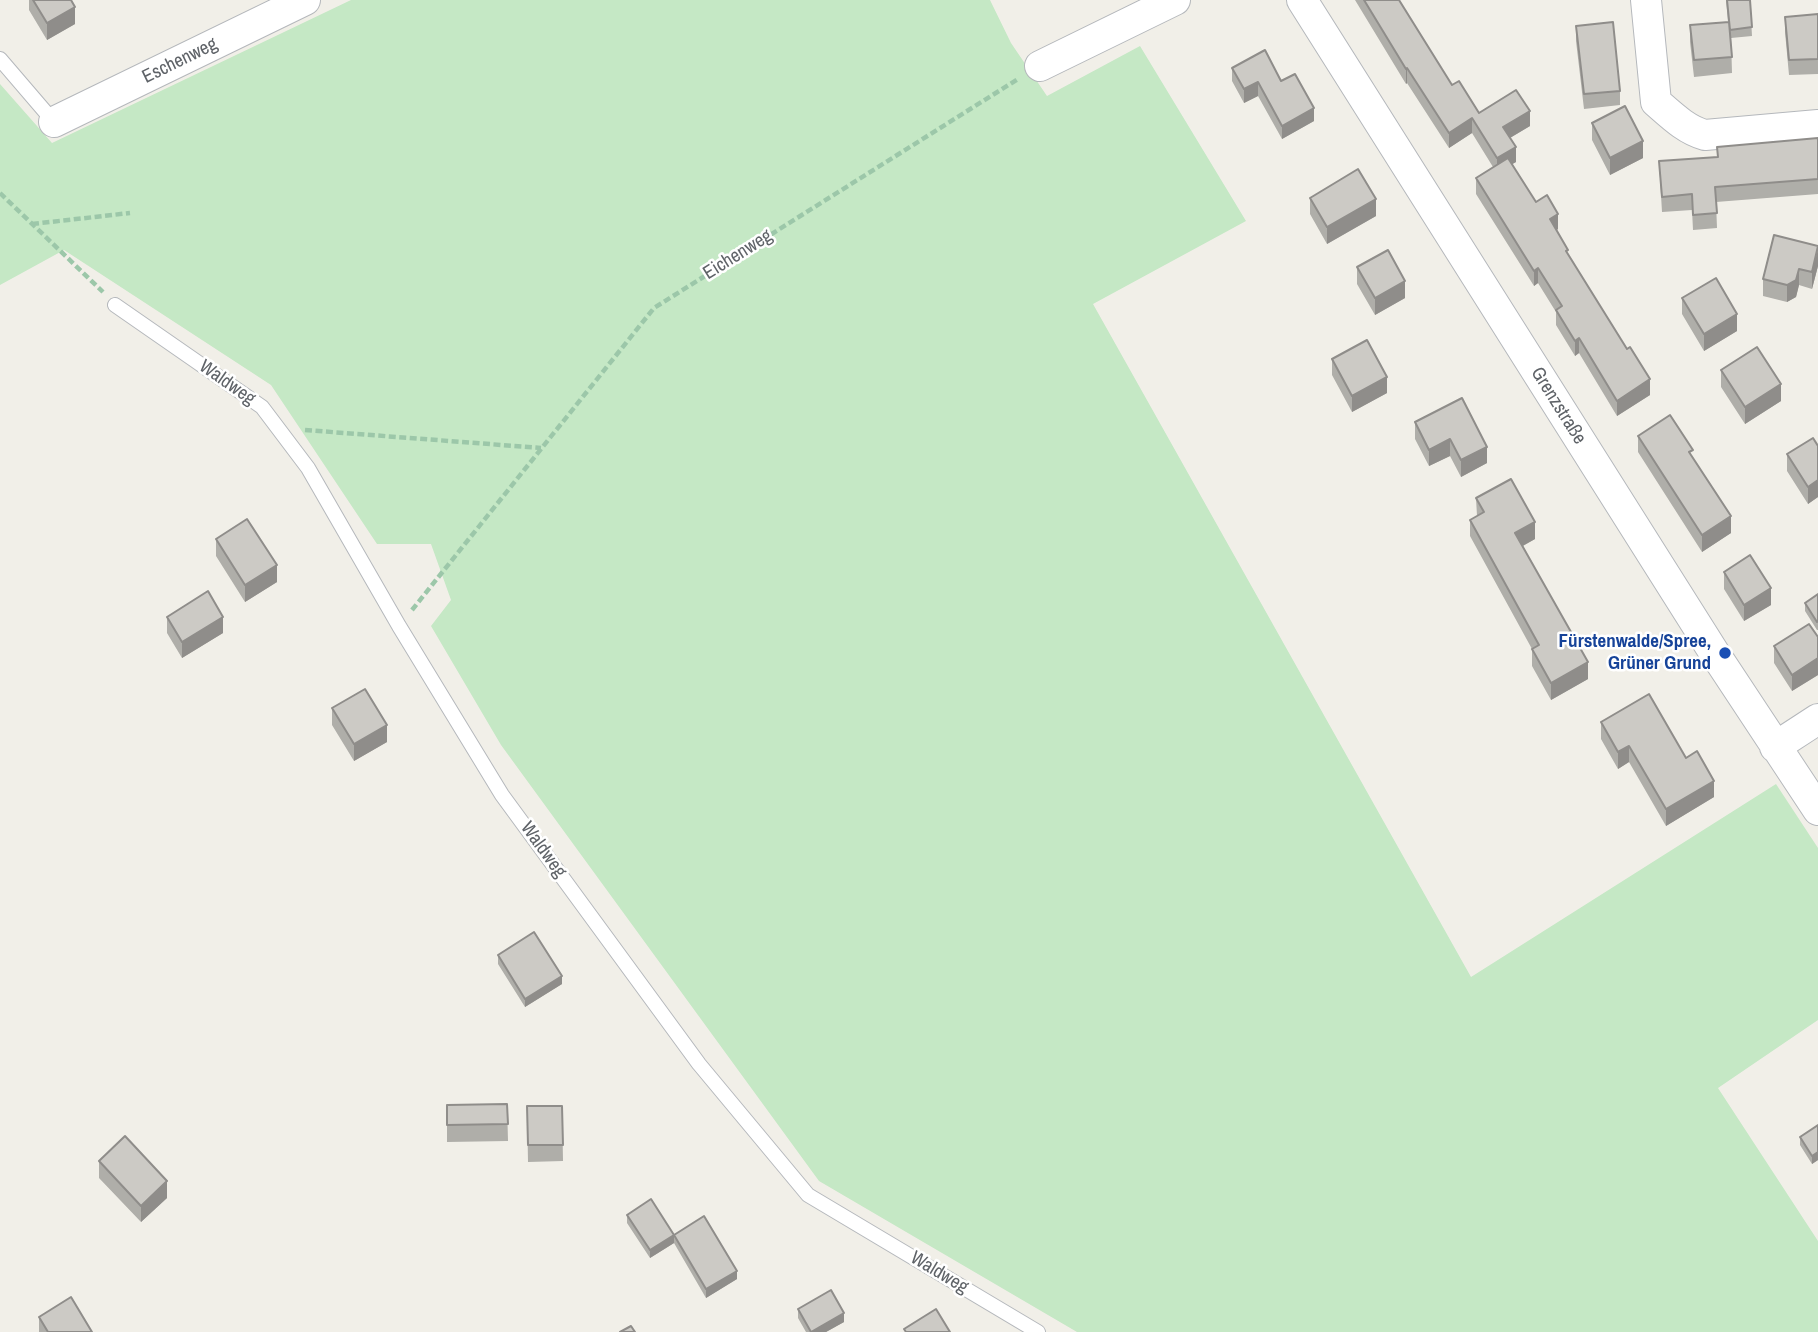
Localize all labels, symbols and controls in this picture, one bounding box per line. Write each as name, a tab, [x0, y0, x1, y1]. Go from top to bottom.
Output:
street label: Eschenweg	[139, 33, 221, 89]
street label: Eichenweg	[699, 225, 777, 285]
street label: Waldweg	[194, 355, 260, 411]
street label: Grenzstraße	[1525, 363, 1591, 449]
place label: Fürstenwalde/Spree, Grüner Grund	[1559, 631, 1711, 675]
marker: Fürstenwalde/Spree, Grüner Grund	[1717, 645, 1733, 661]
street label: Waldweg	[515, 818, 571, 882]
street label: Waldweg	[906, 1247, 972, 1299]

